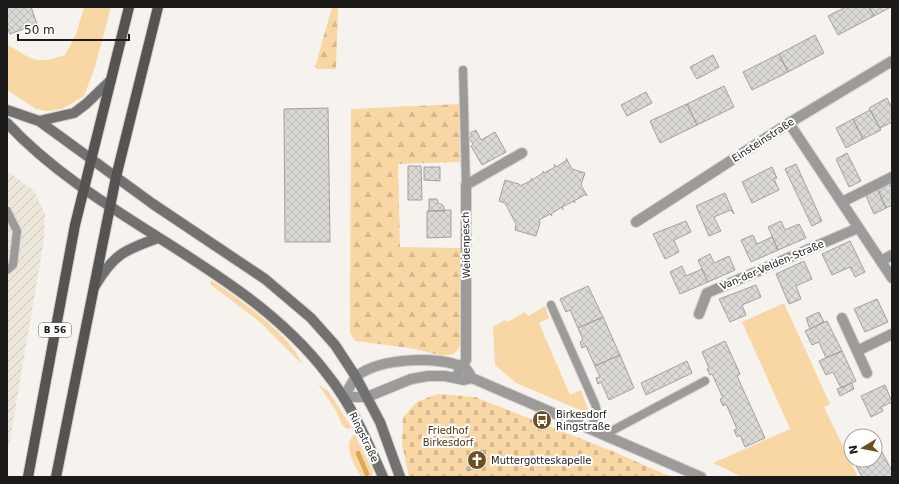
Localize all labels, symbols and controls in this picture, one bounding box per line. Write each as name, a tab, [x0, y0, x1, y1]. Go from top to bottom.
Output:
scale bar	[18, 16, 129, 42]
text: 50 m	[24, 23, 55, 37]
street label: Einsteinstraße	[730, 116, 796, 164]
street label: Weidenpesch	[460, 212, 472, 278]
street label: Van-der-Velden-Straße	[719, 238, 825, 292]
road number: B 56	[39, 323, 71, 337]
bus stop icon: Birkesdorf Ringstraße	[531, 409, 553, 431]
place label: Birkesdorf Ringstraße	[556, 409, 610, 432]
street label: Ringstraße	[347, 410, 381, 464]
park label: Friedhof Birkesdorf	[423, 425, 474, 448]
north arrow	[843, 428, 883, 468]
text: N	[846, 444, 861, 455]
church icon: Muttergotteskapelle	[466, 449, 488, 471]
place label: Muttergotteskapelle	[491, 455, 592, 466]

